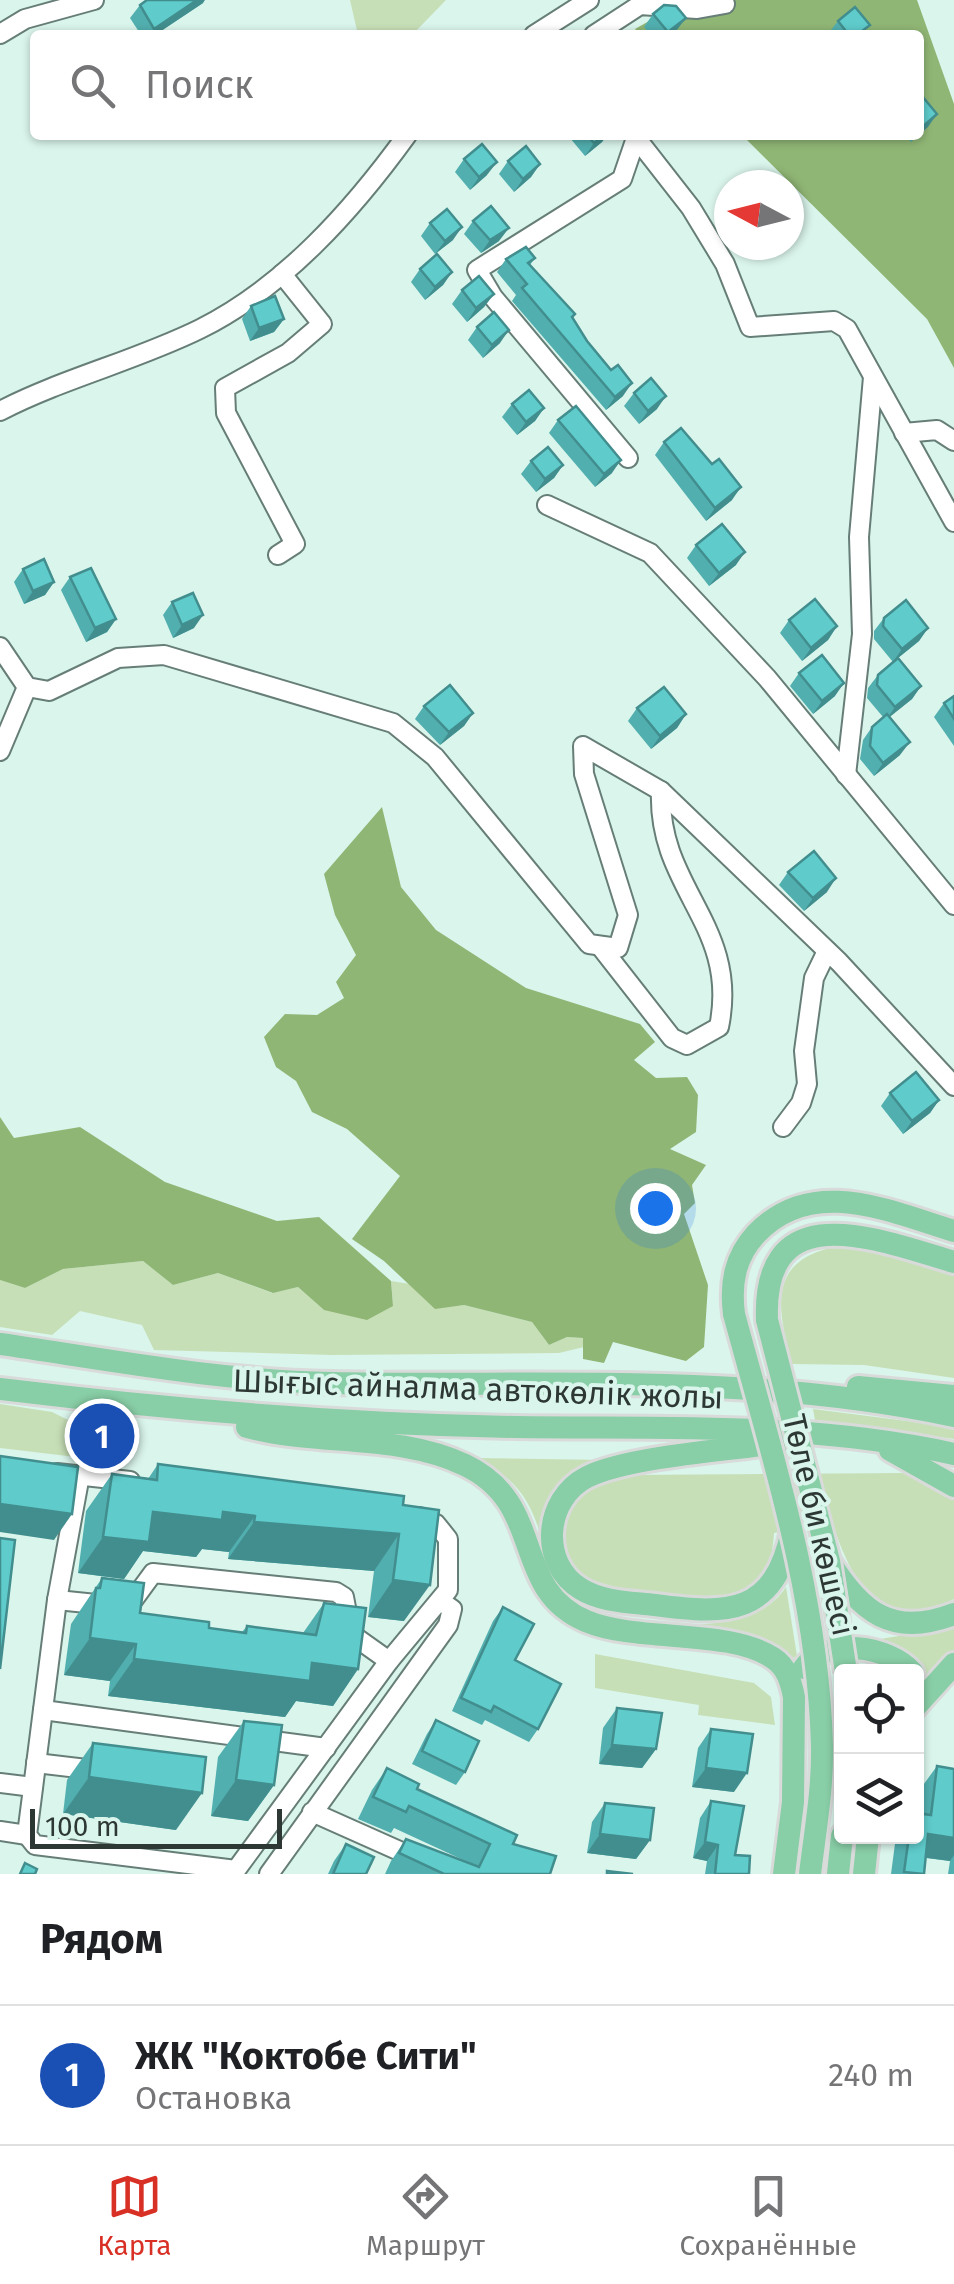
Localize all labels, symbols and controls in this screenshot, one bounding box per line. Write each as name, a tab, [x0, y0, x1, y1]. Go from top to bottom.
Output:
search box	[30, 30, 924, 140]
icon: search	[65, 58, 120, 113]
text: Поиск	[145, 62, 254, 108]
north arrow	[714, 170, 804, 260]
your location	[630, 1183, 681, 1234]
street label: Шығыс айналма автокөлік жолы	[232, 1361, 724, 1417]
pin: 1	[70, 1398, 134, 1474]
street label: Төле би көшесі	[775, 1411, 863, 1639]
map controls	[834, 1664, 924, 1844]
button: locate	[834, 1664, 924, 1754]
button: layers	[834, 1754, 924, 1844]
scale bar	[30, 1804, 282, 1848]
text: 100 m	[45, 1810, 120, 1843]
text: Рядом	[40, 1914, 163, 1964]
text: ЖК "Коктобе Сити"	[135, 2033, 477, 2079]
text: 1	[65, 2056, 80, 2094]
text: 240 m	[828, 2056, 914, 2094]
text: Остановка	[135, 2079, 292, 2117]
tab: Карта	[97, 2169, 171, 2262]
tab: Маршрут	[366, 2169, 485, 2262]
tab: Сохранённые	[679, 2169, 857, 2262]

